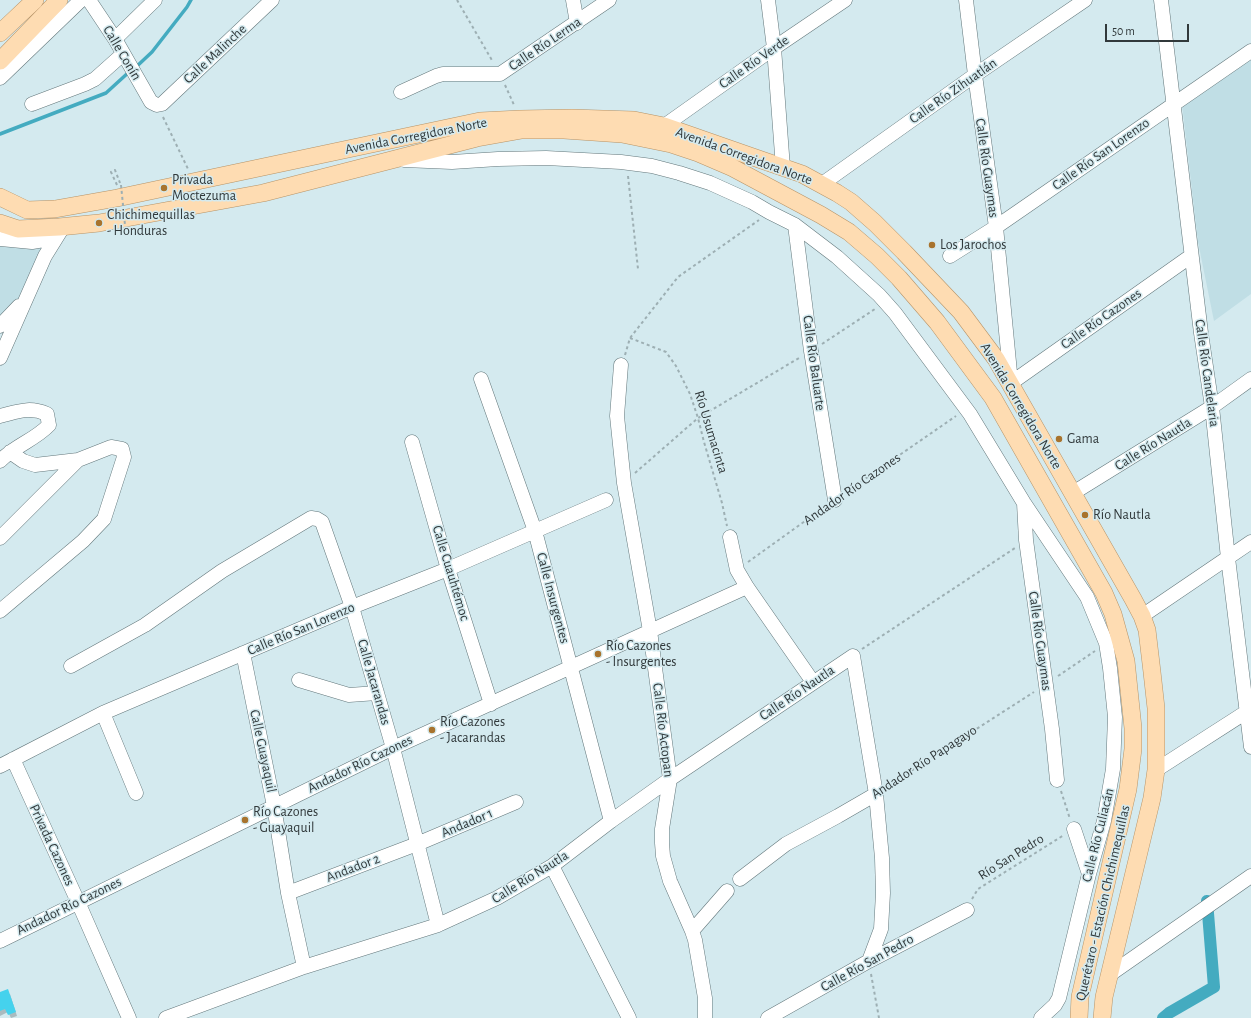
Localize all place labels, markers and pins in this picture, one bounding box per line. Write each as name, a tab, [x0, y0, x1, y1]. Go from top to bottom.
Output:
place label: Privada Moctezuma	[172, 172, 236, 204]
marker: Privada Moctezuma	[159, 183, 169, 193]
place label: Chichimequillas - Honduras	[107, 207, 195, 240]
marker: Chichimequillas - Honduras	[94, 218, 104, 228]
place label: Los Jarochos	[940, 237, 1006, 253]
marker: Los Jarochos	[927, 240, 937, 250]
place label: Gama	[1067, 431, 1099, 447]
marker: Gama	[1054, 434, 1064, 444]
place label: Río Nautla	[1093, 507, 1151, 523]
marker: Río Nautla	[1080, 510, 1090, 520]
place label: Río Cazones - Insurgentes	[606, 638, 677, 670]
marker: Río Cazones - Insurgentes	[593, 649, 603, 659]
place label: Río Cazones - Jacarandas	[440, 714, 506, 746]
marker: Río Cazones - Jacarandas	[427, 725, 437, 735]
place label: Río Cazones - Guayaquil	[253, 804, 318, 836]
marker: Río Cazones - Guayaquil	[240, 815, 250, 825]

